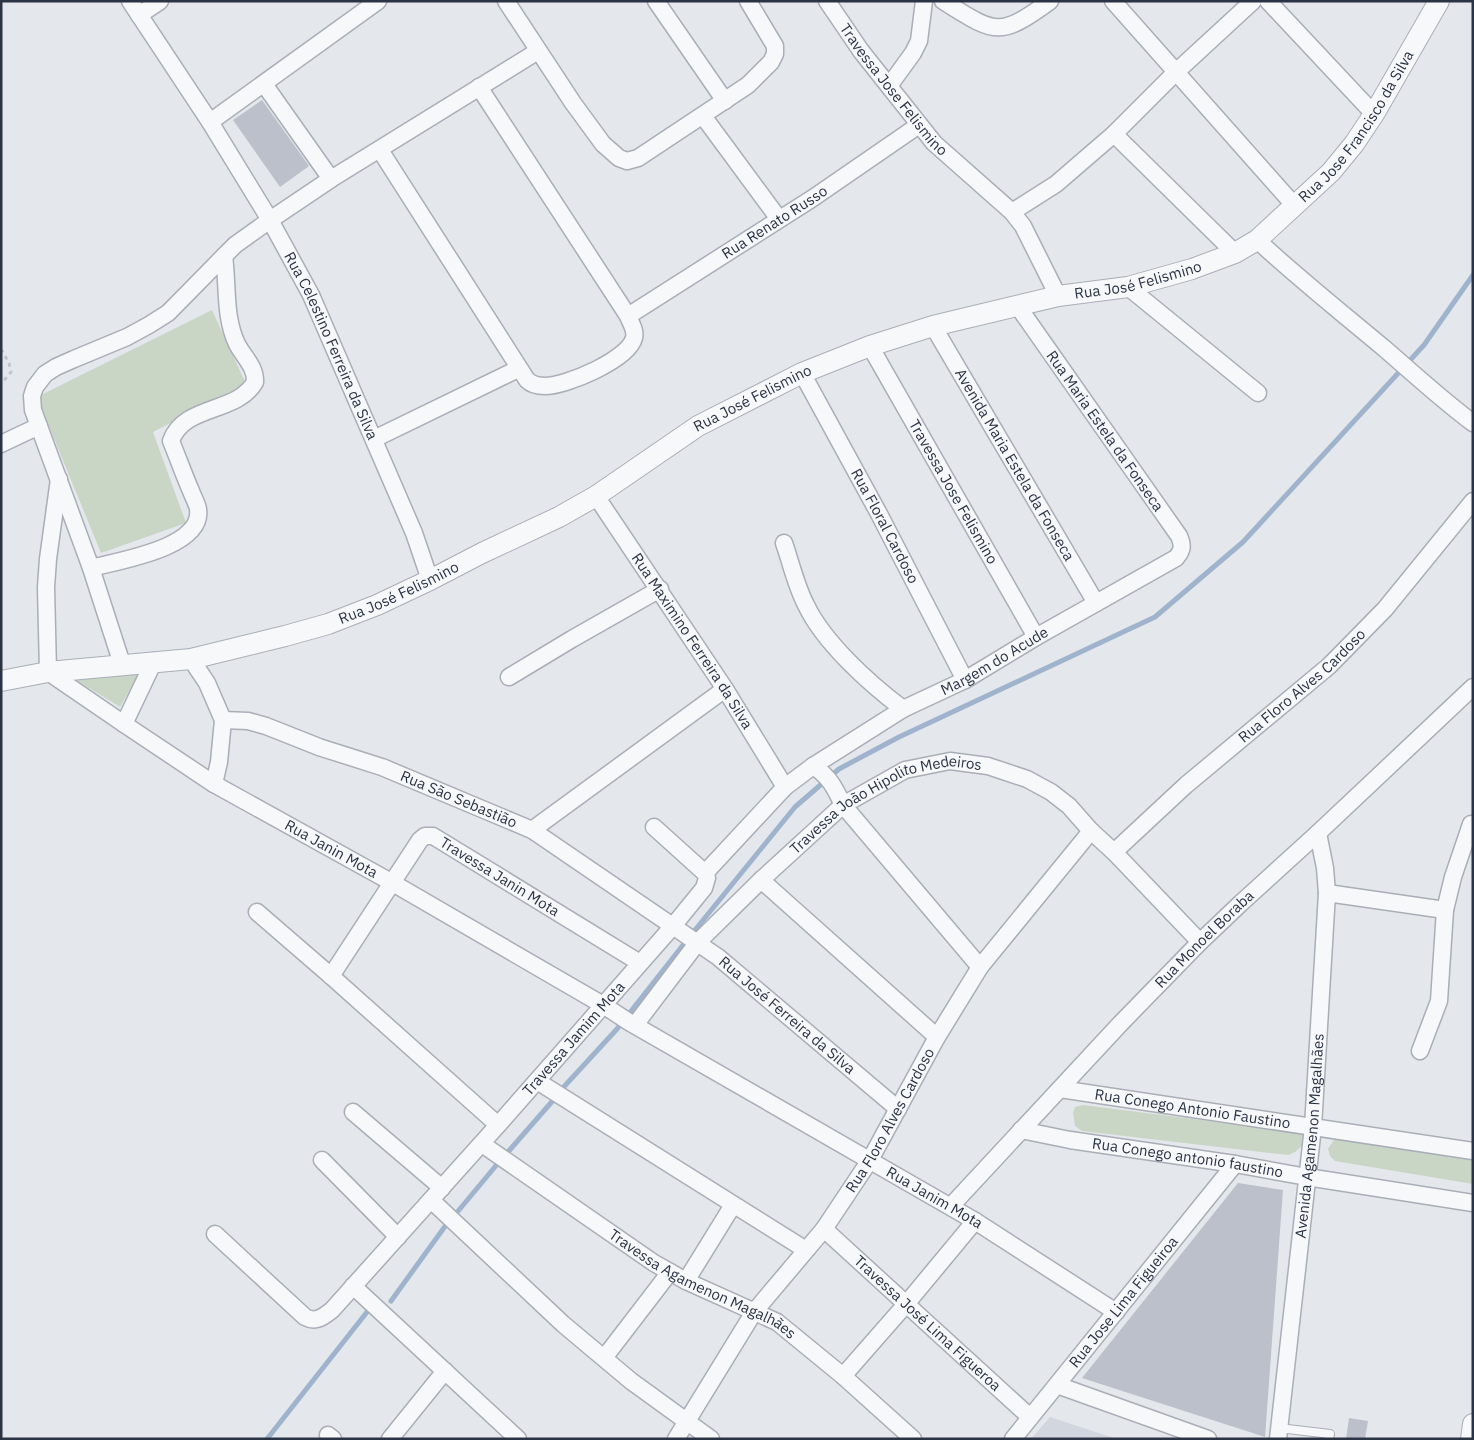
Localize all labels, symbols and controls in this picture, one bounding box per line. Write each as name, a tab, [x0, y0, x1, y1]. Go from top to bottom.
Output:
street label: Travessa Jose Felismino	[836, 20, 952, 160]
street label: Rua Jose Francisco da Silva	[1294, 47, 1418, 206]
street label: Rua Renato Russo	[718, 181, 831, 263]
street label: Rua Celestino Ferreira da Silva	[280, 248, 382, 443]
street label: Rua José Felismino	[1073, 256, 1204, 303]
street label: Rua Maria Estela da Fonseca	[1043, 347, 1168, 515]
street label: Rua José Felismino	[690, 360, 814, 436]
street label: Avenida Maria Estela da Fonseca	[951, 365, 1079, 564]
street label: Travessa Jose Felismino	[905, 416, 1002, 567]
street label: Rua Floral Cardoso	[847, 465, 923, 586]
street label: Rua Maximino Ferreira da Silva	[628, 549, 757, 732]
street label: Rua José Felismino	[336, 557, 462, 628]
street label: Margem do Acude	[937, 622, 1052, 699]
street label: Rua Floro Alves Cardoso	[1234, 624, 1369, 747]
street label: Travessa João Hipolito Medeiros	[786, 751, 983, 858]
street label: Rua São Sebastião	[398, 766, 520, 832]
street label: Rua Janin Mota	[281, 815, 381, 882]
street label: Travessa Janin Mota	[437, 833, 563, 920]
street label: Rua Monoel Boraba	[1150, 886, 1258, 992]
street label: Rua José Ferreira da Silva	[715, 952, 860, 1078]
street label: Travessa Jamim Mota	[518, 977, 629, 1099]
street label: Avenida Agamenon Magalhães	[1291, 1033, 1328, 1239]
street label: Rua Floro Alves Cardoso	[841, 1044, 938, 1196]
street label: Rua Conego Antonio Faustino	[1093, 1084, 1292, 1132]
street label: Rua Conego antonio faustino	[1091, 1133, 1285, 1182]
street label: Rua Janim Mota	[883, 1162, 987, 1233]
street label: Travessa Agamenon Magalhães	[606, 1225, 800, 1343]
street label: Rua Jose Lima Figueiroa	[1064, 1232, 1182, 1371]
street label: Travessa José Lima Figueroa	[850, 1251, 1005, 1395]

